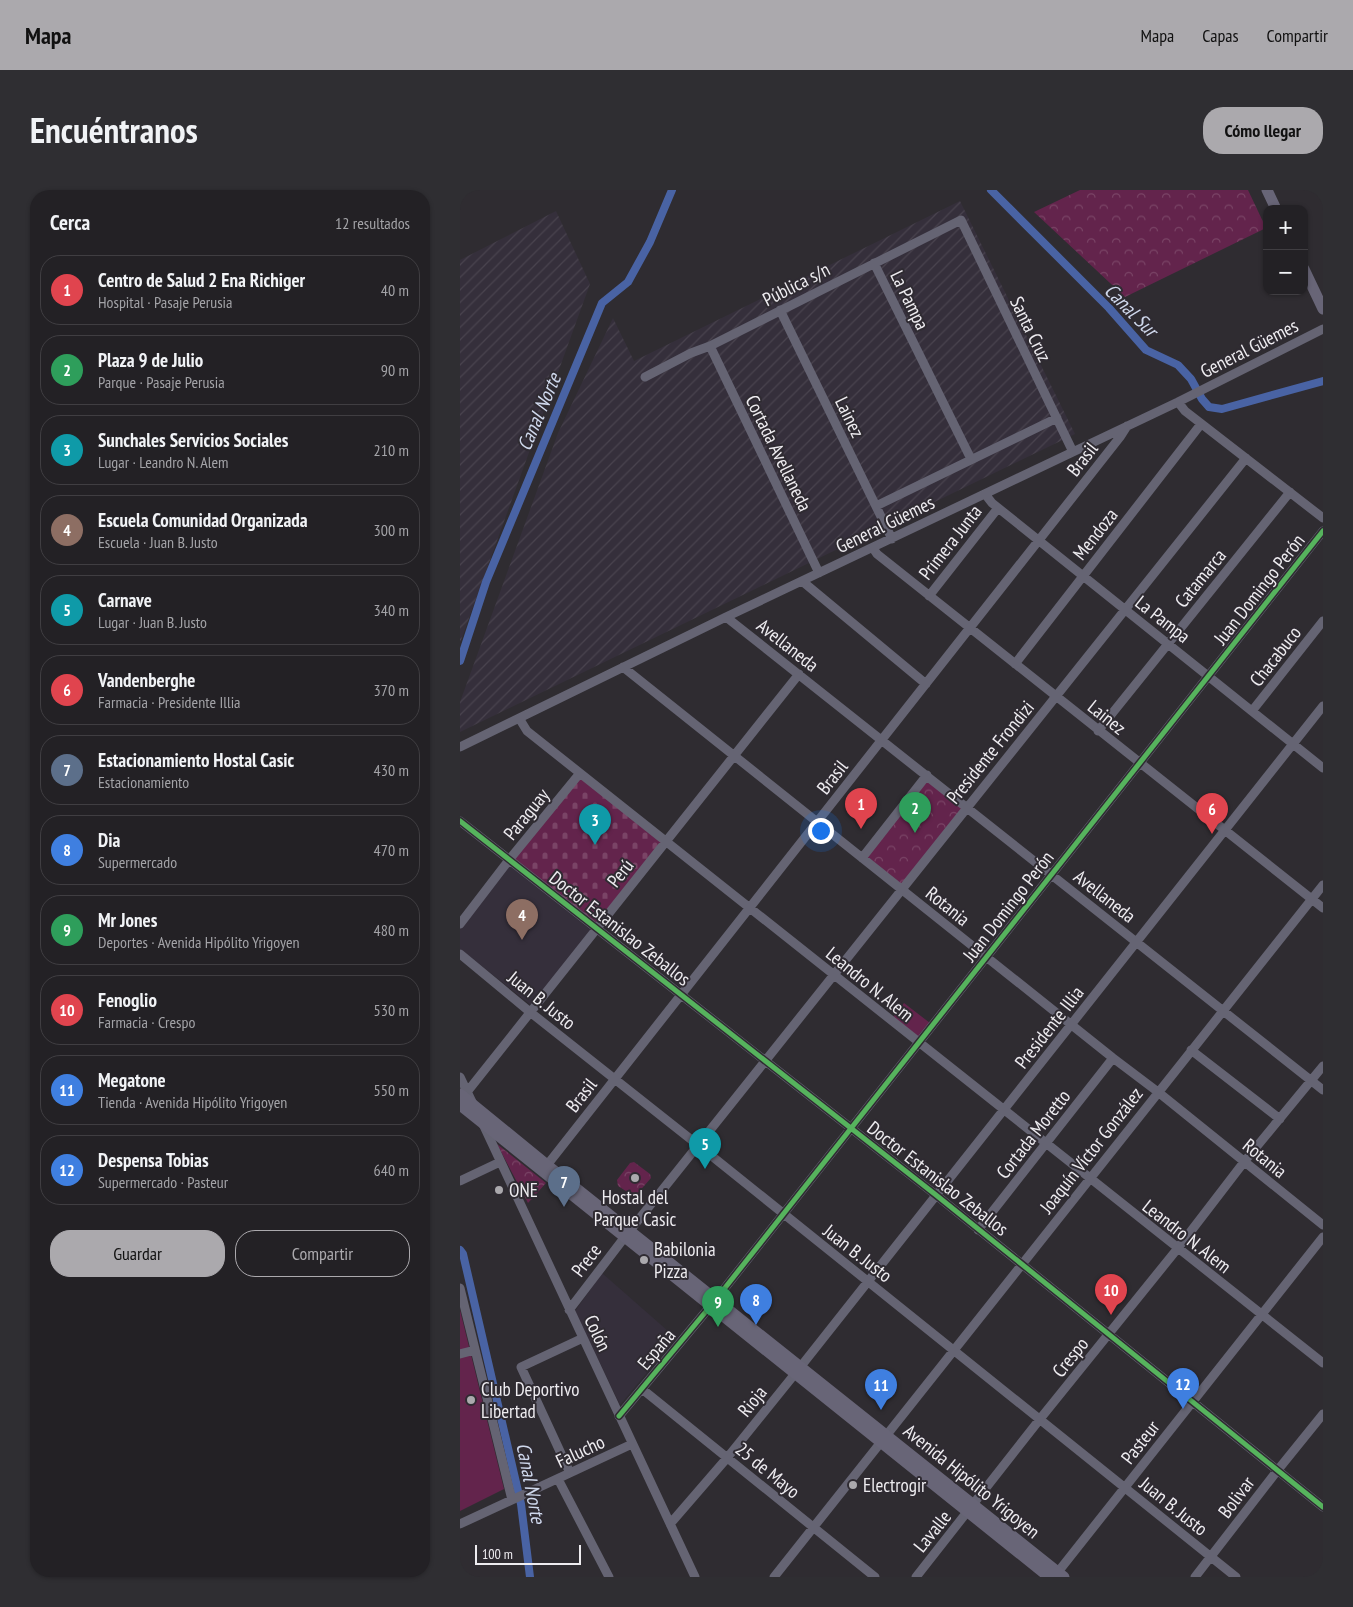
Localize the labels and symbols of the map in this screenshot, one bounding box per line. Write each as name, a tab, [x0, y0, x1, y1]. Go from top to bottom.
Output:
street label: Pública s/n	[758, 257, 834, 311]
street label: La Pampa	[885, 266, 935, 334]
water label: Canal Sur	[1099, 278, 1165, 344]
street label: Santa Cruz	[1005, 292, 1057, 366]
street label: General Güemes	[1196, 313, 1302, 383]
water label: Canal Norte	[511, 368, 568, 455]
street label: Cortada Avellaneda	[741, 391, 817, 515]
street label: Lainez	[830, 393, 870, 441]
street label: Brasil	[1061, 437, 1103, 481]
street label: General Güemes	[832, 490, 938, 558]
street label: Primera Junta	[913, 500, 987, 584]
street label: Mendoza	[1067, 503, 1123, 565]
street label: Juan Domingo Perón	[1208, 529, 1310, 650]
street label: Catamarca	[1169, 544, 1231, 612]
street label: La Pampa	[1131, 590, 1195, 648]
street label: Avellaneda	[752, 613, 824, 677]
street label: Chacabuco	[1244, 621, 1306, 691]
street label: Lainez	[1083, 694, 1131, 740]
street label: Presidente Frondizi	[941, 696, 1039, 808]
street label: Brasil	[811, 755, 853, 799]
street label: Paraguay	[498, 783, 555, 845]
pin: 1	[845, 788, 877, 829]
pin: 2	[899, 792, 931, 833]
pin: 6	[1196, 793, 1228, 834]
pin: 3	[579, 804, 611, 845]
your location	[808, 818, 834, 844]
street label: Juan Domingo Perón	[957, 846, 1059, 967]
street label: Perú	[602, 854, 638, 892]
street label: Avellaneda	[1069, 864, 1141, 928]
street label: Doctor Estanislao Zeballos	[545, 865, 695, 991]
street label: Rotania	[921, 881, 975, 931]
pin: 4	[506, 899, 538, 940]
street label: Leandro N. Alem	[821, 941, 919, 1027]
street label: Juan B. Justo	[502, 965, 581, 1035]
street label: Presidente Illia	[1009, 981, 1089, 1073]
street label: Brasil	[560, 1073, 602, 1117]
street label: Joaquín Víctor González	[1034, 1082, 1148, 1219]
street label: Cortada Moretto	[991, 1085, 1075, 1183]
street label: Doctor Estanislao Zeballos	[863, 1115, 1013, 1241]
pin: 5	[689, 1128, 721, 1169]
street label: Rotania	[1238, 1133, 1292, 1183]
pin: 7	[548, 1166, 580, 1207]
marker: Hostal del Parque Casic	[629, 1172, 641, 1184]
place label: ONE	[509, 1178, 538, 1202]
marker: ONE	[493, 1184, 505, 1196]
place label: Hostal del Parque Casic	[594, 1185, 677, 1231]
street label: Leandro N. Alem	[1138, 1194, 1236, 1278]
street label: Juan B. Justo	[818, 1218, 897, 1287]
place label: Babilonia Pizza	[654, 1237, 716, 1283]
street label: Prece	[566, 1239, 606, 1281]
marker: Babilonia Pizza	[638, 1254, 650, 1266]
pin: 10	[1095, 1274, 1127, 1315]
pin: 8	[740, 1284, 772, 1325]
pin: 9	[702, 1286, 734, 1327]
street label: Colón	[579, 1311, 617, 1355]
street label: España	[632, 1324, 680, 1374]
street label: Crespo	[1047, 1332, 1093, 1382]
pin: 12	[1167, 1368, 1199, 1409]
pin: 11	[865, 1369, 897, 1410]
place label: Club Deportivo Libertad	[481, 1377, 580, 1423]
street label: Rioja	[732, 1381, 772, 1421]
marker: Club Deportivo Libertad	[465, 1394, 477, 1406]
street label: Pasteur	[1116, 1415, 1165, 1468]
street label: Avenida Hipólito Yrigoyen	[899, 1419, 1045, 1543]
street label: Falucho	[552, 1429, 608, 1473]
street label: 25 de Mayo	[731, 1437, 805, 1503]
water label: Canal Norte	[510, 1440, 552, 1527]
street label: Juan B. Justo	[1134, 1471, 1213, 1541]
street label: Bolivar	[1213, 1471, 1260, 1523]
place label: Electrogir	[863, 1473, 927, 1497]
marker: Electrogir	[847, 1479, 859, 1491]
street label: Lavalle	[908, 1505, 956, 1557]
scale bar	[475, 1542, 581, 1565]

